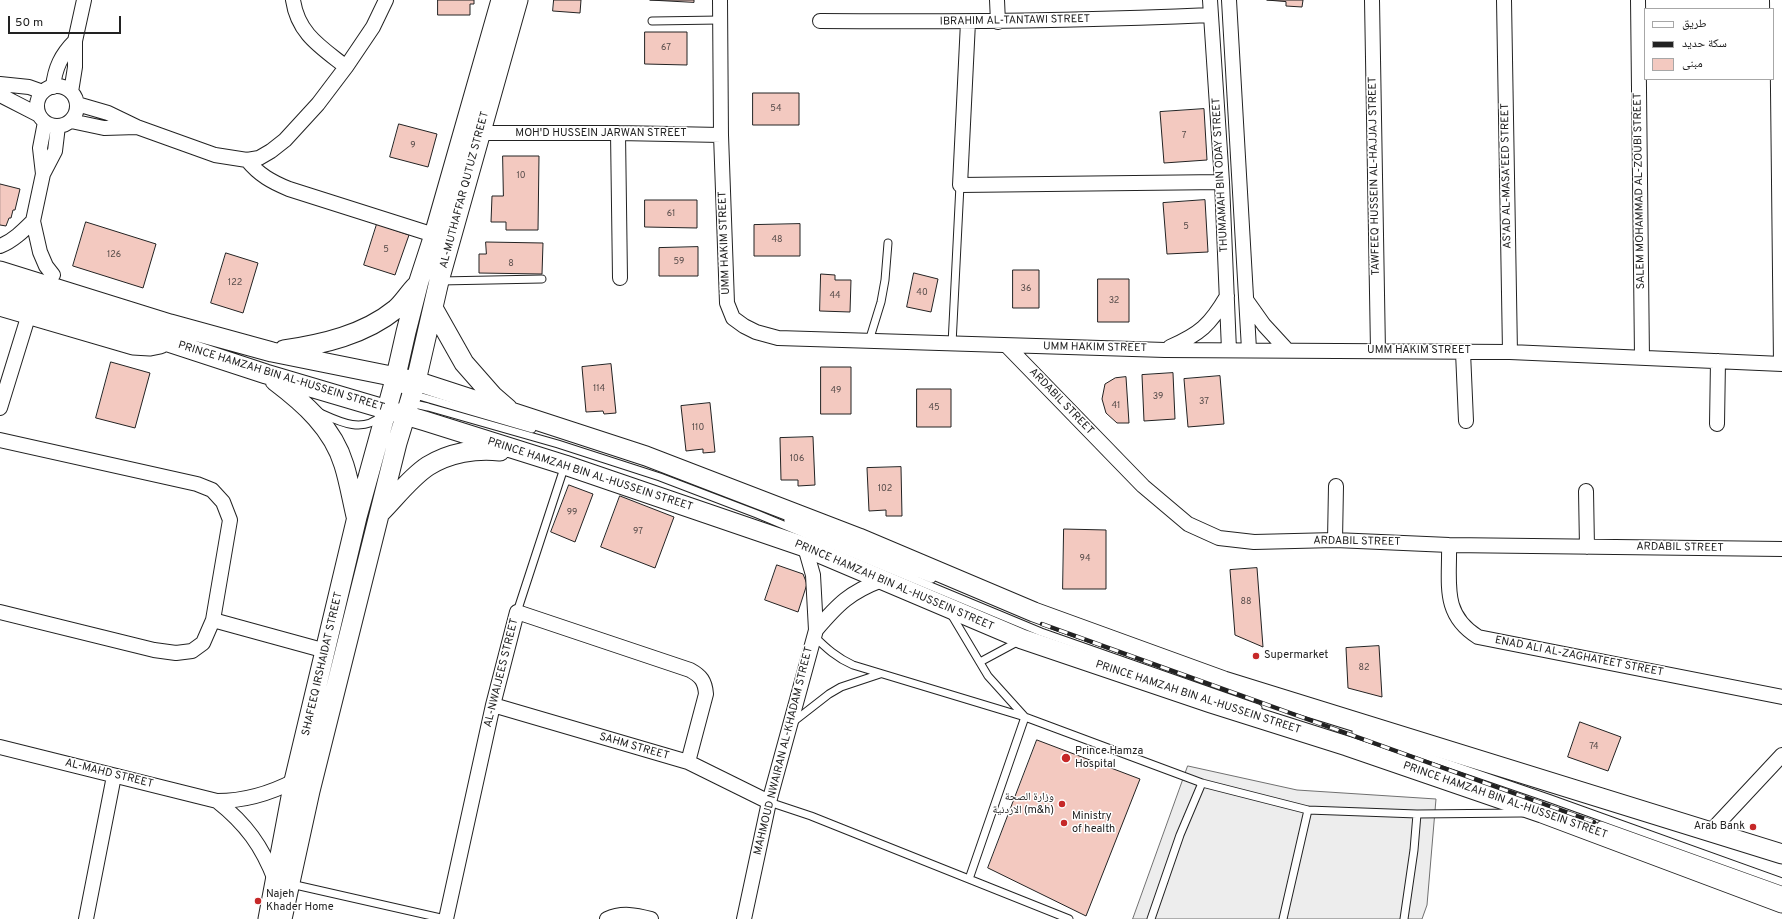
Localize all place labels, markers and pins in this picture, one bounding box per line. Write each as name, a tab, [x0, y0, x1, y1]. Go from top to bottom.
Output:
place label: Supermarket	[1264, 649, 1329, 663]
marker: Supermarket	[1251, 651, 1261, 661]
place label: Prince Hamza Hospital	[1075, 745, 1143, 771]
marker: Prince Hamza Hospital	[1060, 752, 1072, 764]
place label: وزارة الصحة الاردنية (m&h)	[992, 791, 1054, 817]
marker: وزارة الصحة الاردنية (m&h)	[1057, 799, 1067, 809]
place label: Ministry of health	[1072, 810, 1115, 836]
marker: Ministry of health	[1059, 818, 1069, 828]
place label: Arab Bank	[1694, 820, 1745, 834]
marker: Arab Bank	[1748, 822, 1758, 832]
place label: Najeh Khader Home	[266, 888, 334, 914]
marker: Najeh Khader Home	[253, 896, 263, 906]

